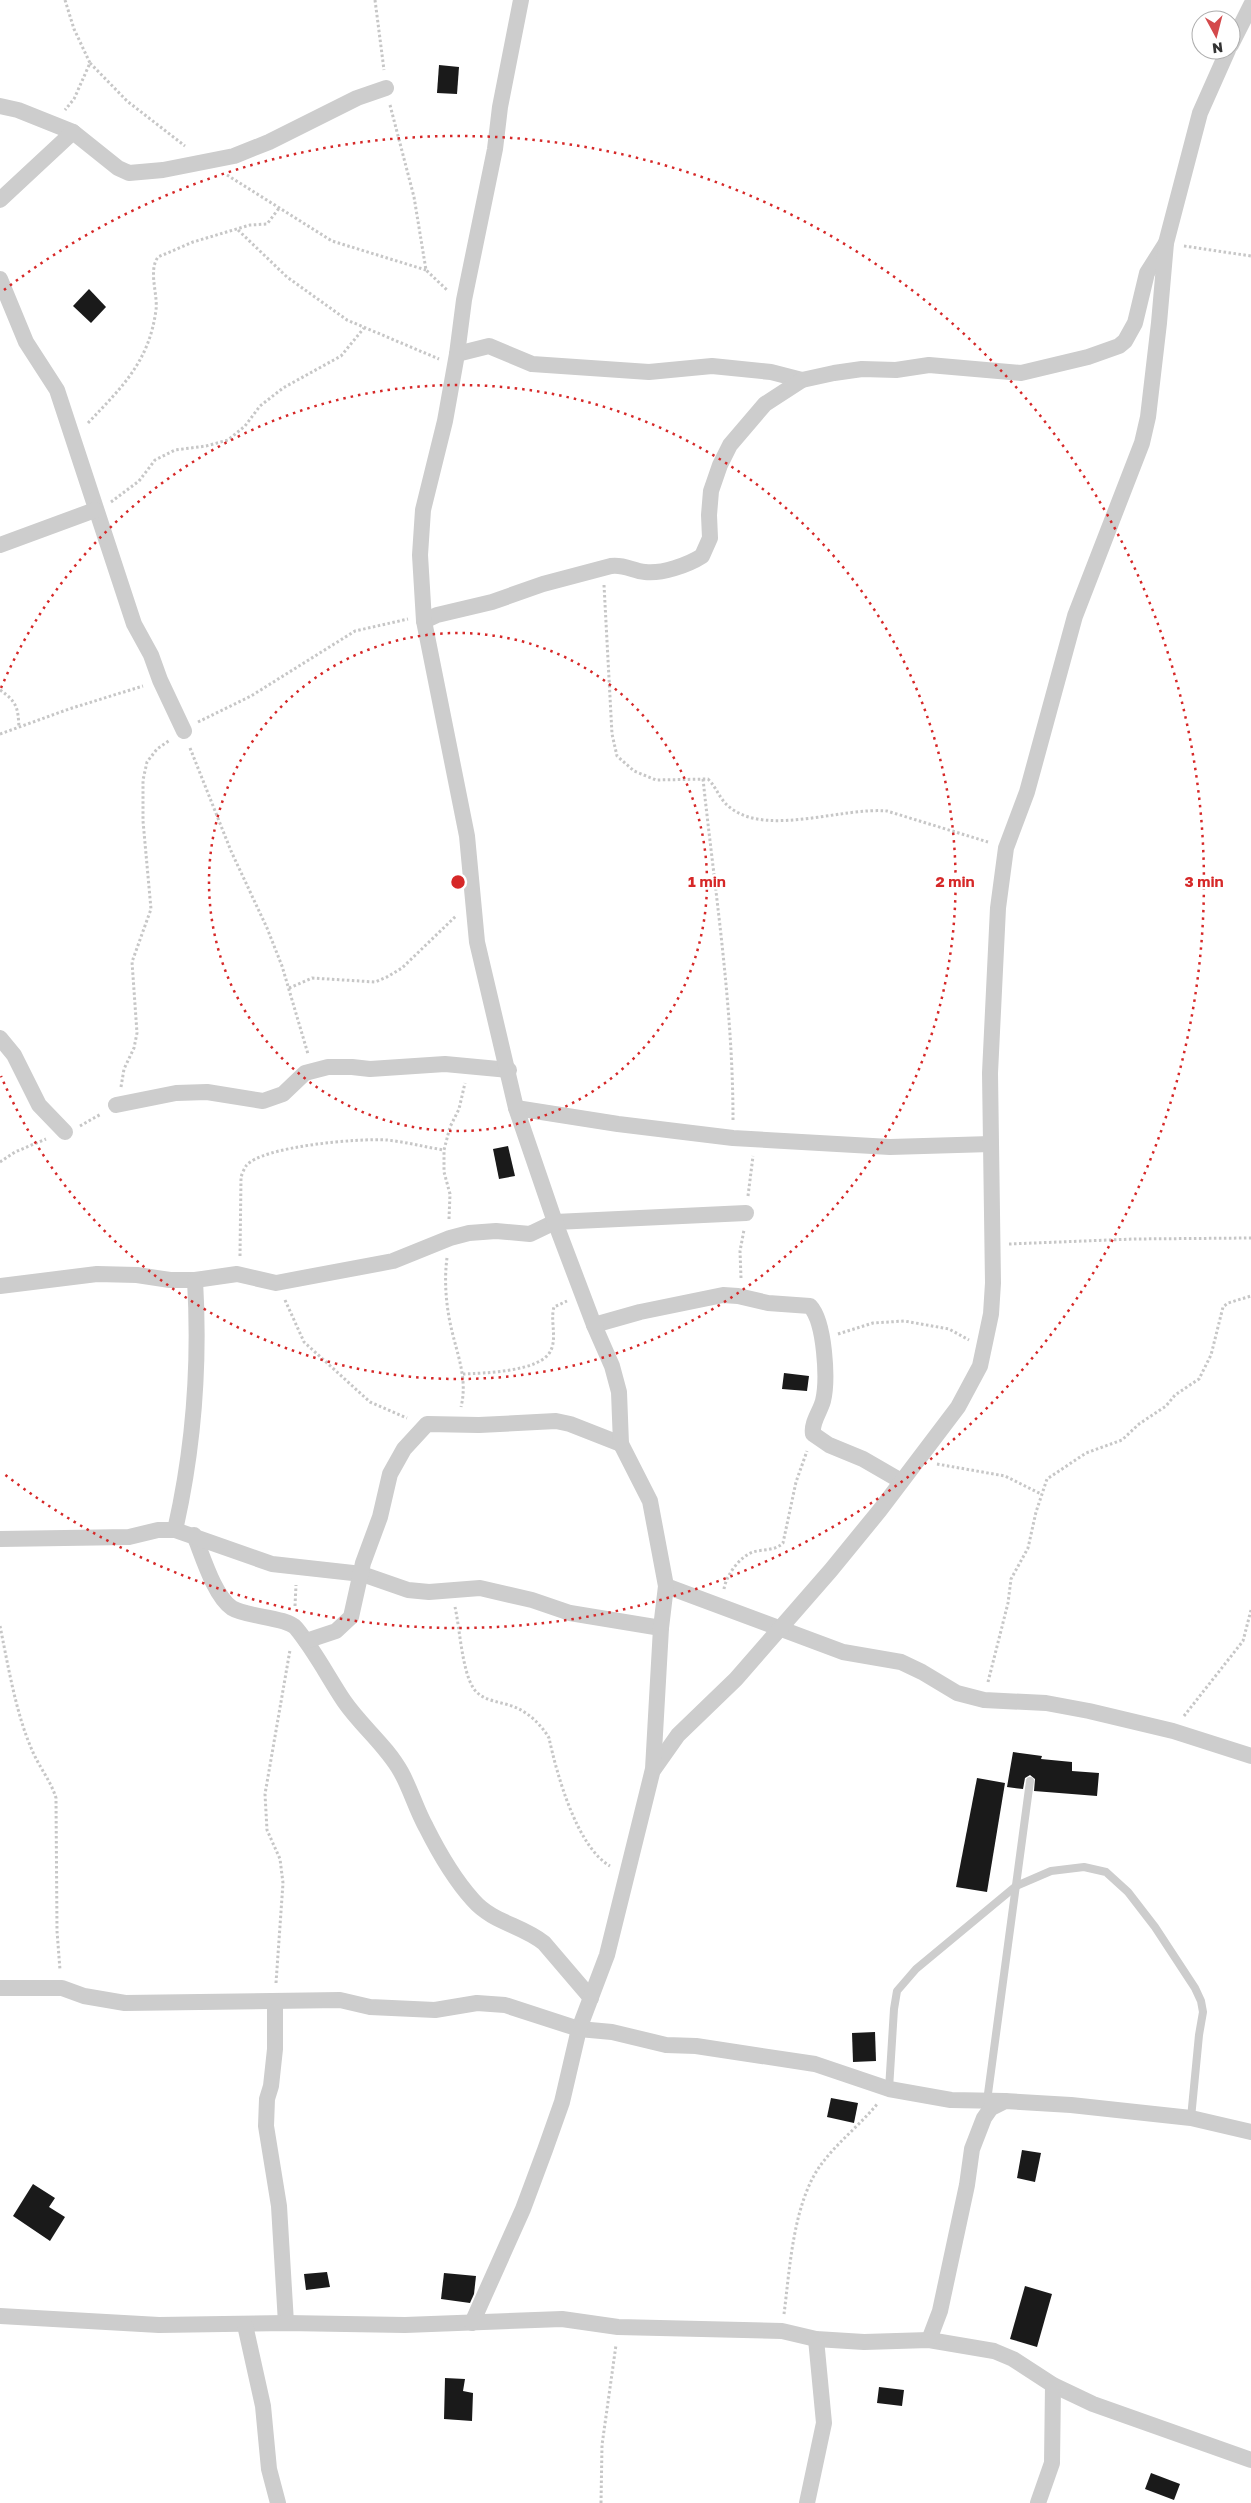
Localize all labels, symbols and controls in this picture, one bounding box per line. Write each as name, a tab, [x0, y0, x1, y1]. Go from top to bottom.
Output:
north arrow	[1191, 10, 1241, 60]
text: N	[1211, 39, 1224, 57]
text: 1 min	[688, 872, 726, 890]
text: 2 min	[935, 872, 975, 890]
text: 3 min	[1184, 872, 1224, 890]
centre of rings	[449, 873, 467, 891]

